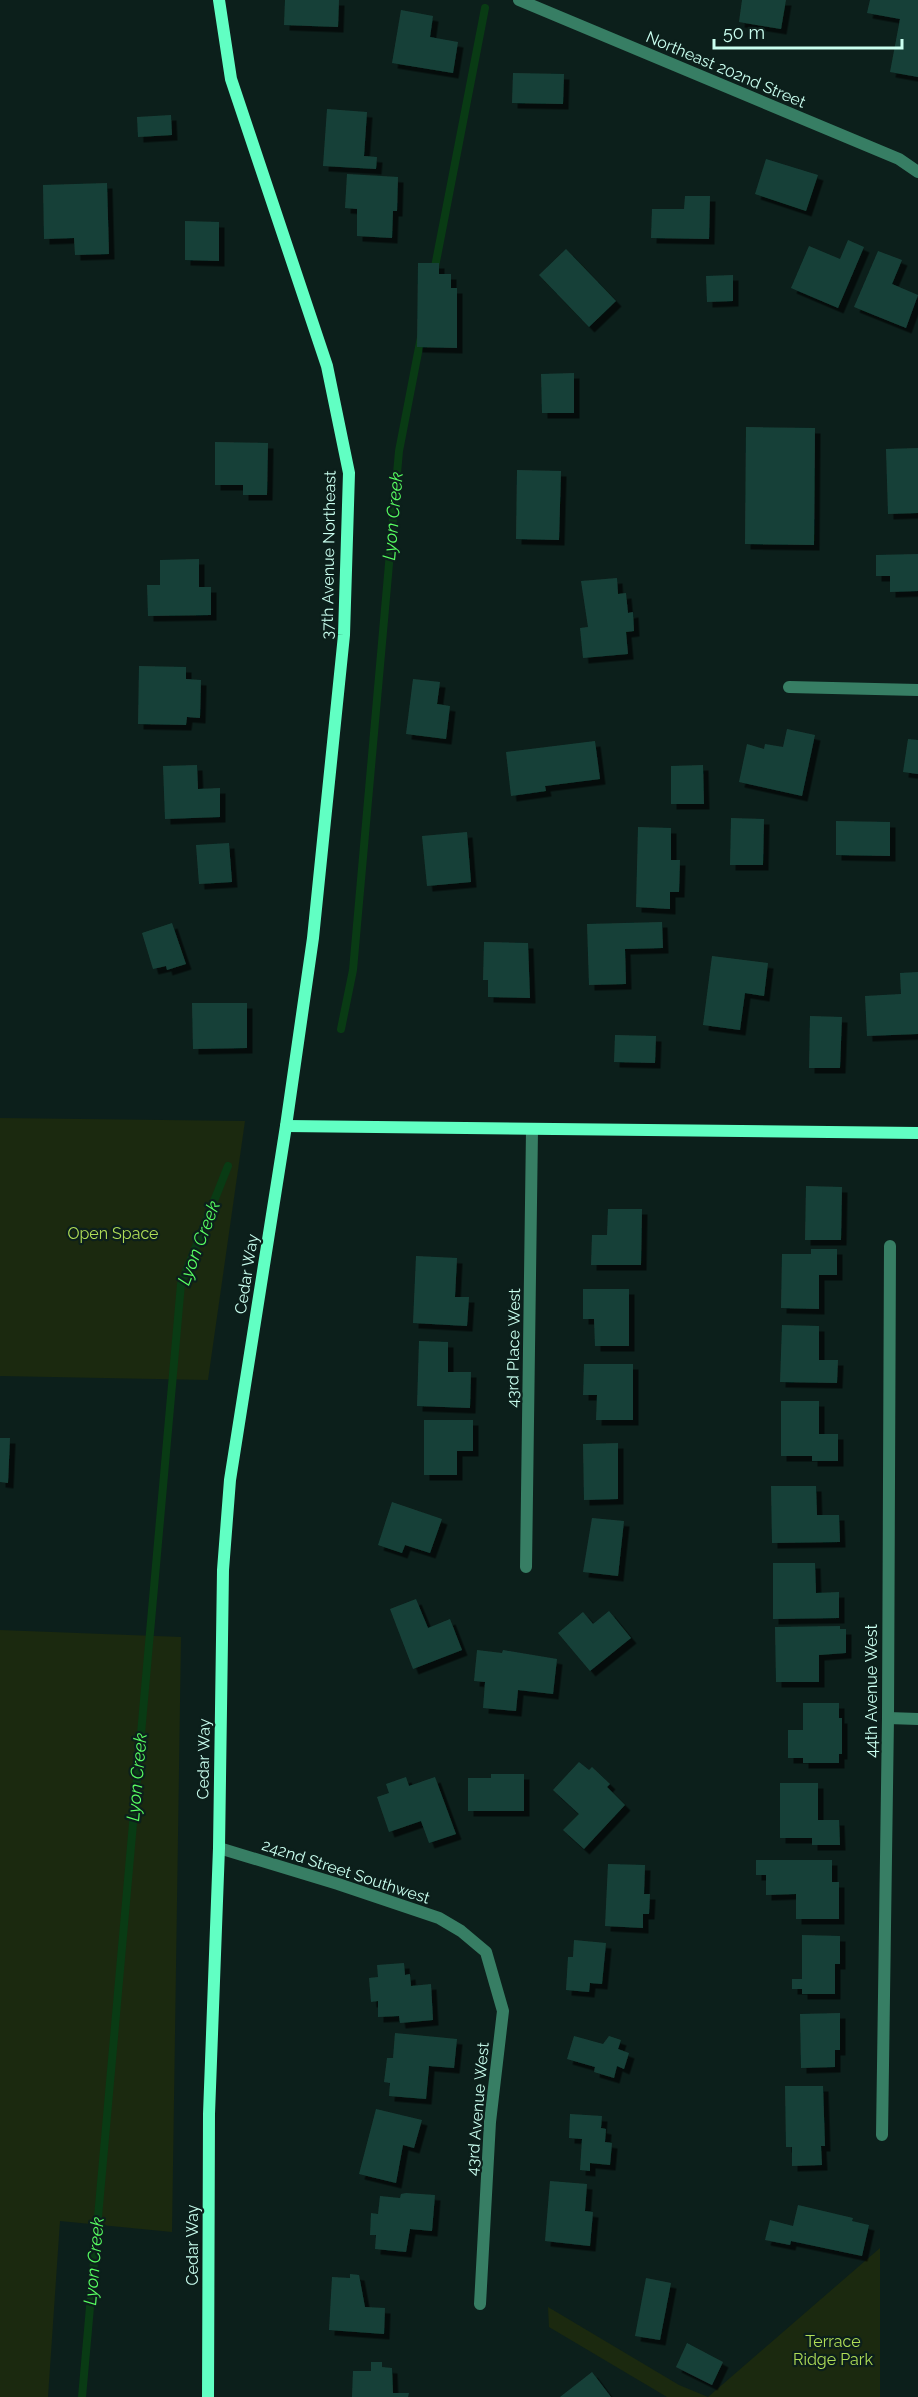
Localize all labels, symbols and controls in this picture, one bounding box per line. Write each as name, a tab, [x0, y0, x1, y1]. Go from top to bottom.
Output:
scale bar	[714, 12, 902, 50]
text: 50 m	[723, 22, 765, 43]
street label: Northeast 202nd Street	[643, 27, 809, 112]
street label: 37th Avenue Northeast	[318, 470, 339, 640]
water label: Lyon Creek	[378, 470, 407, 561]
water label: Lyon Creek	[173, 1197, 224, 1288]
park label: Open Space	[67, 1224, 159, 1243]
street label: Cedar Way	[231, 1232, 262, 1315]
street label: 43rd Place West	[503, 1287, 524, 1408]
street label: 44th Avenue West	[862, 1624, 881, 1758]
street label: Cedar Way	[193, 1718, 214, 1800]
water label: Lyon Creek	[122, 1731, 151, 1822]
street label: 242nd Street Southwest	[259, 1835, 433, 1908]
street label: 43rd Avenue West	[462, 2041, 493, 2177]
street label: Cedar Way	[183, 2204, 202, 2285]
water label: Lyon Creek	[79, 2215, 108, 2306]
park label: Terrace Ridge Park	[793, 2332, 873, 2369]

